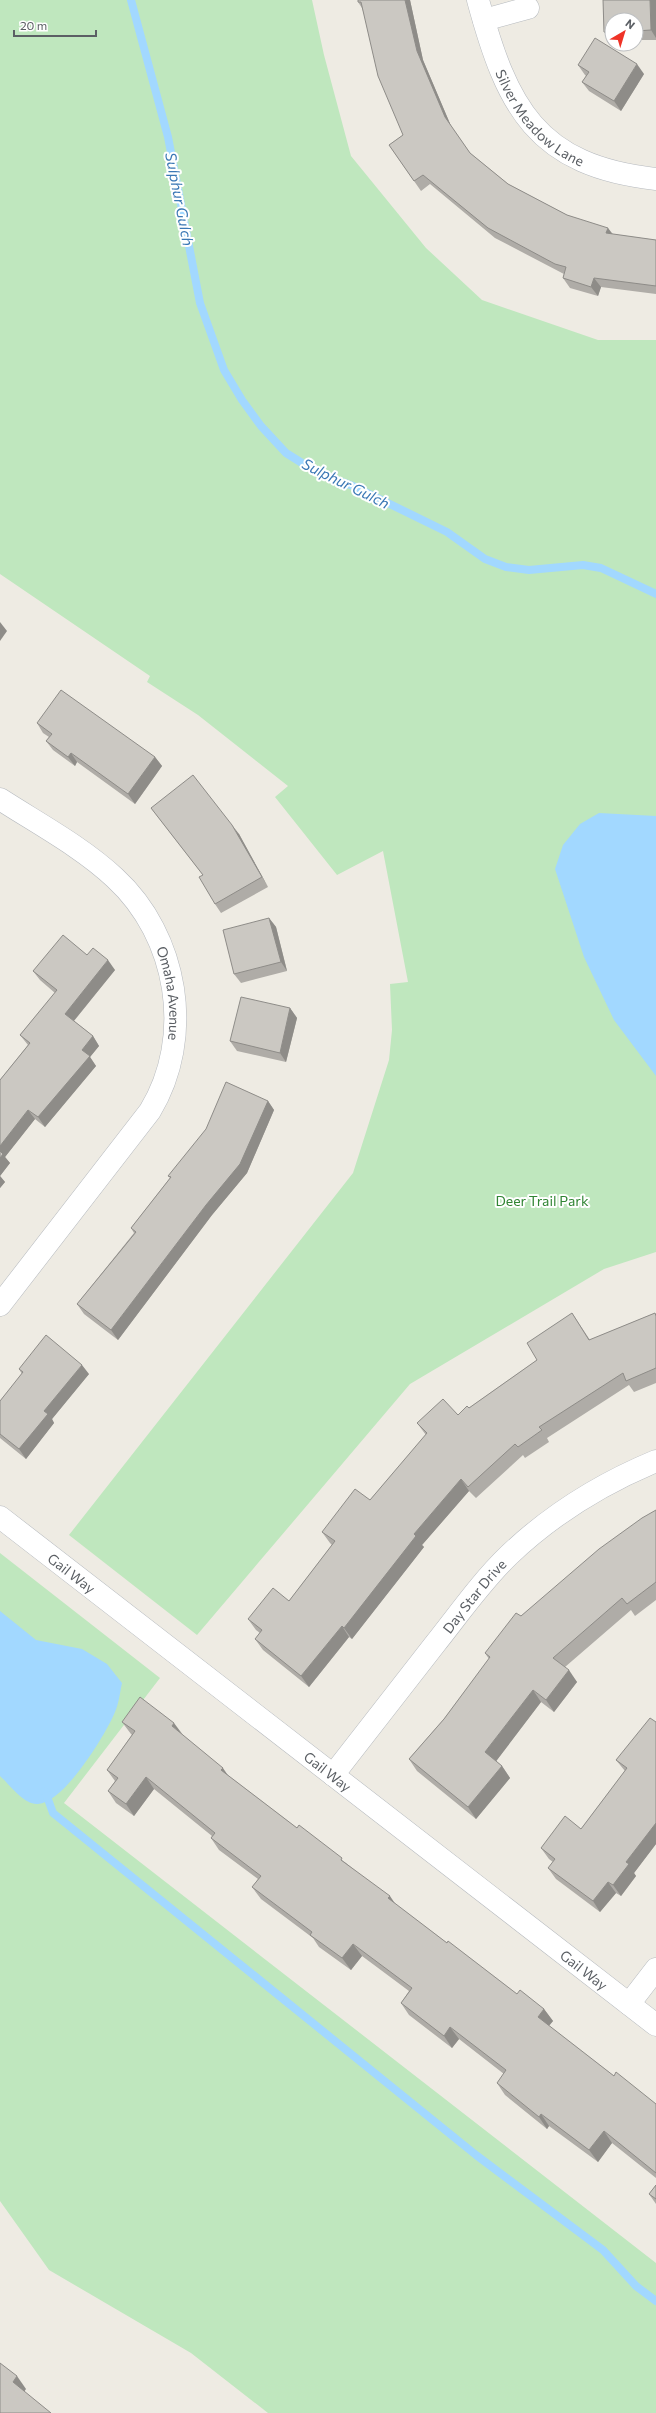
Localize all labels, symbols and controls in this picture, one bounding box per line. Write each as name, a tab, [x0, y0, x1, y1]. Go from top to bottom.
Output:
scale bar	[14, 12, 96, 38]
north arrow	[604, 12, 644, 52]
text: N	[623, 16, 638, 31]
text: 20 m	[20, 18, 47, 32]
street label: Silver Meadow Lane	[493, 67, 587, 169]
water label: Sulphur Gulch	[162, 151, 198, 247]
water label: Sulphur Gulch	[299, 454, 393, 512]
street label: Omaha Avenue	[154, 943, 184, 1041]
park label: Deer Trail Park	[495, 1192, 589, 1209]
street label: Gail Way	[45, 1549, 99, 1596]
street label: Day Star Drive	[439, 1555, 509, 1636]
street label: Gail Way	[301, 1747, 355, 1795]
street label: Gail Way	[557, 1946, 611, 1993]

